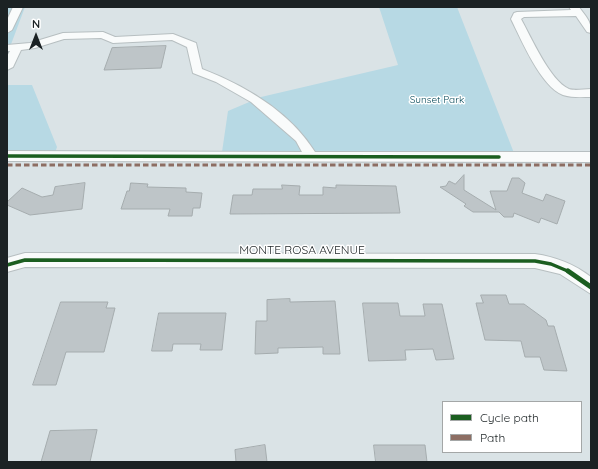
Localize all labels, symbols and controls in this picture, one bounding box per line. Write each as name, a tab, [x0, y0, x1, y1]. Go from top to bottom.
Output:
north arrow	[16, 16, 56, 56]
text: N	[32, 17, 40, 31]
park label: Sunset Park	[410, 94, 464, 106]
street label: MONTE ROSA AVENUE	[239, 243, 365, 257]
legend	[442, 401, 582, 453]
text: Cycle path	[480, 410, 539, 425]
text: Path	[480, 430, 505, 445]

